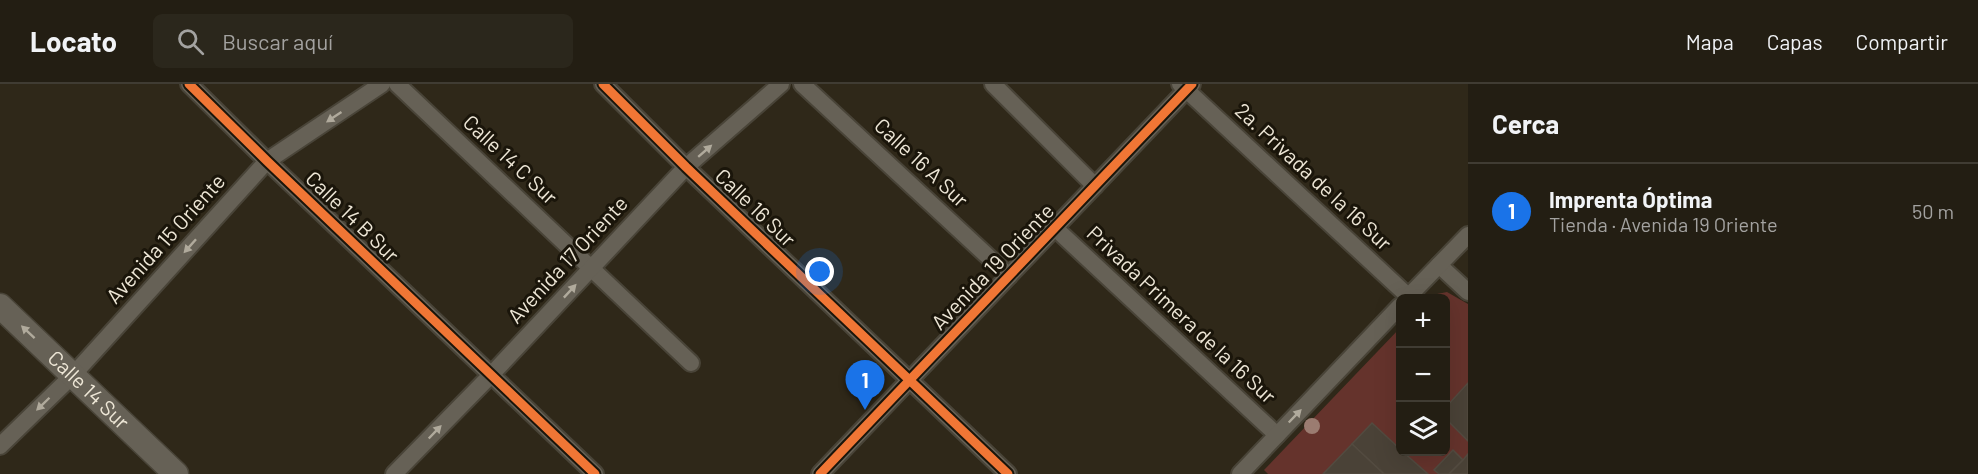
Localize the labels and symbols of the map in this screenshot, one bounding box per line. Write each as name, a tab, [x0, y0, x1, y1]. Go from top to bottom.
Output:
street label: 2a. Privada de la 16 Sur	[1231, 97, 1398, 255]
street label: Calle 14 C Sur	[459, 109, 564, 209]
one-way arrow	[326, 111, 342, 122]
street label: Calle 16 A Sur	[870, 112, 974, 212]
one-way arrow	[697, 144, 713, 157]
street label: Calle 16 Sur	[711, 163, 802, 252]
street label: Calle 14 B Sur	[301, 165, 405, 267]
street label: Avenida 15 Oriente	[100, 168, 230, 308]
street label: Avenida 17 Oriente	[502, 190, 632, 328]
street label: Avenida 19 Oriente	[925, 198, 1058, 334]
street label: Privada Primera de la 16 Sur	[1083, 220, 1282, 408]
one-way arrow	[184, 238, 197, 253]
your location	[805, 257, 834, 286]
one-way arrow	[563, 284, 576, 299]
one-way arrow	[21, 326, 35, 340]
street label: Calle 14 Sur	[43, 345, 135, 434]
pin: 1	[846, 360, 884, 410]
one-way arrow	[36, 397, 50, 411]
one-way arrow	[1287, 410, 1301, 424]
one-way arrow	[428, 426, 442, 440]

